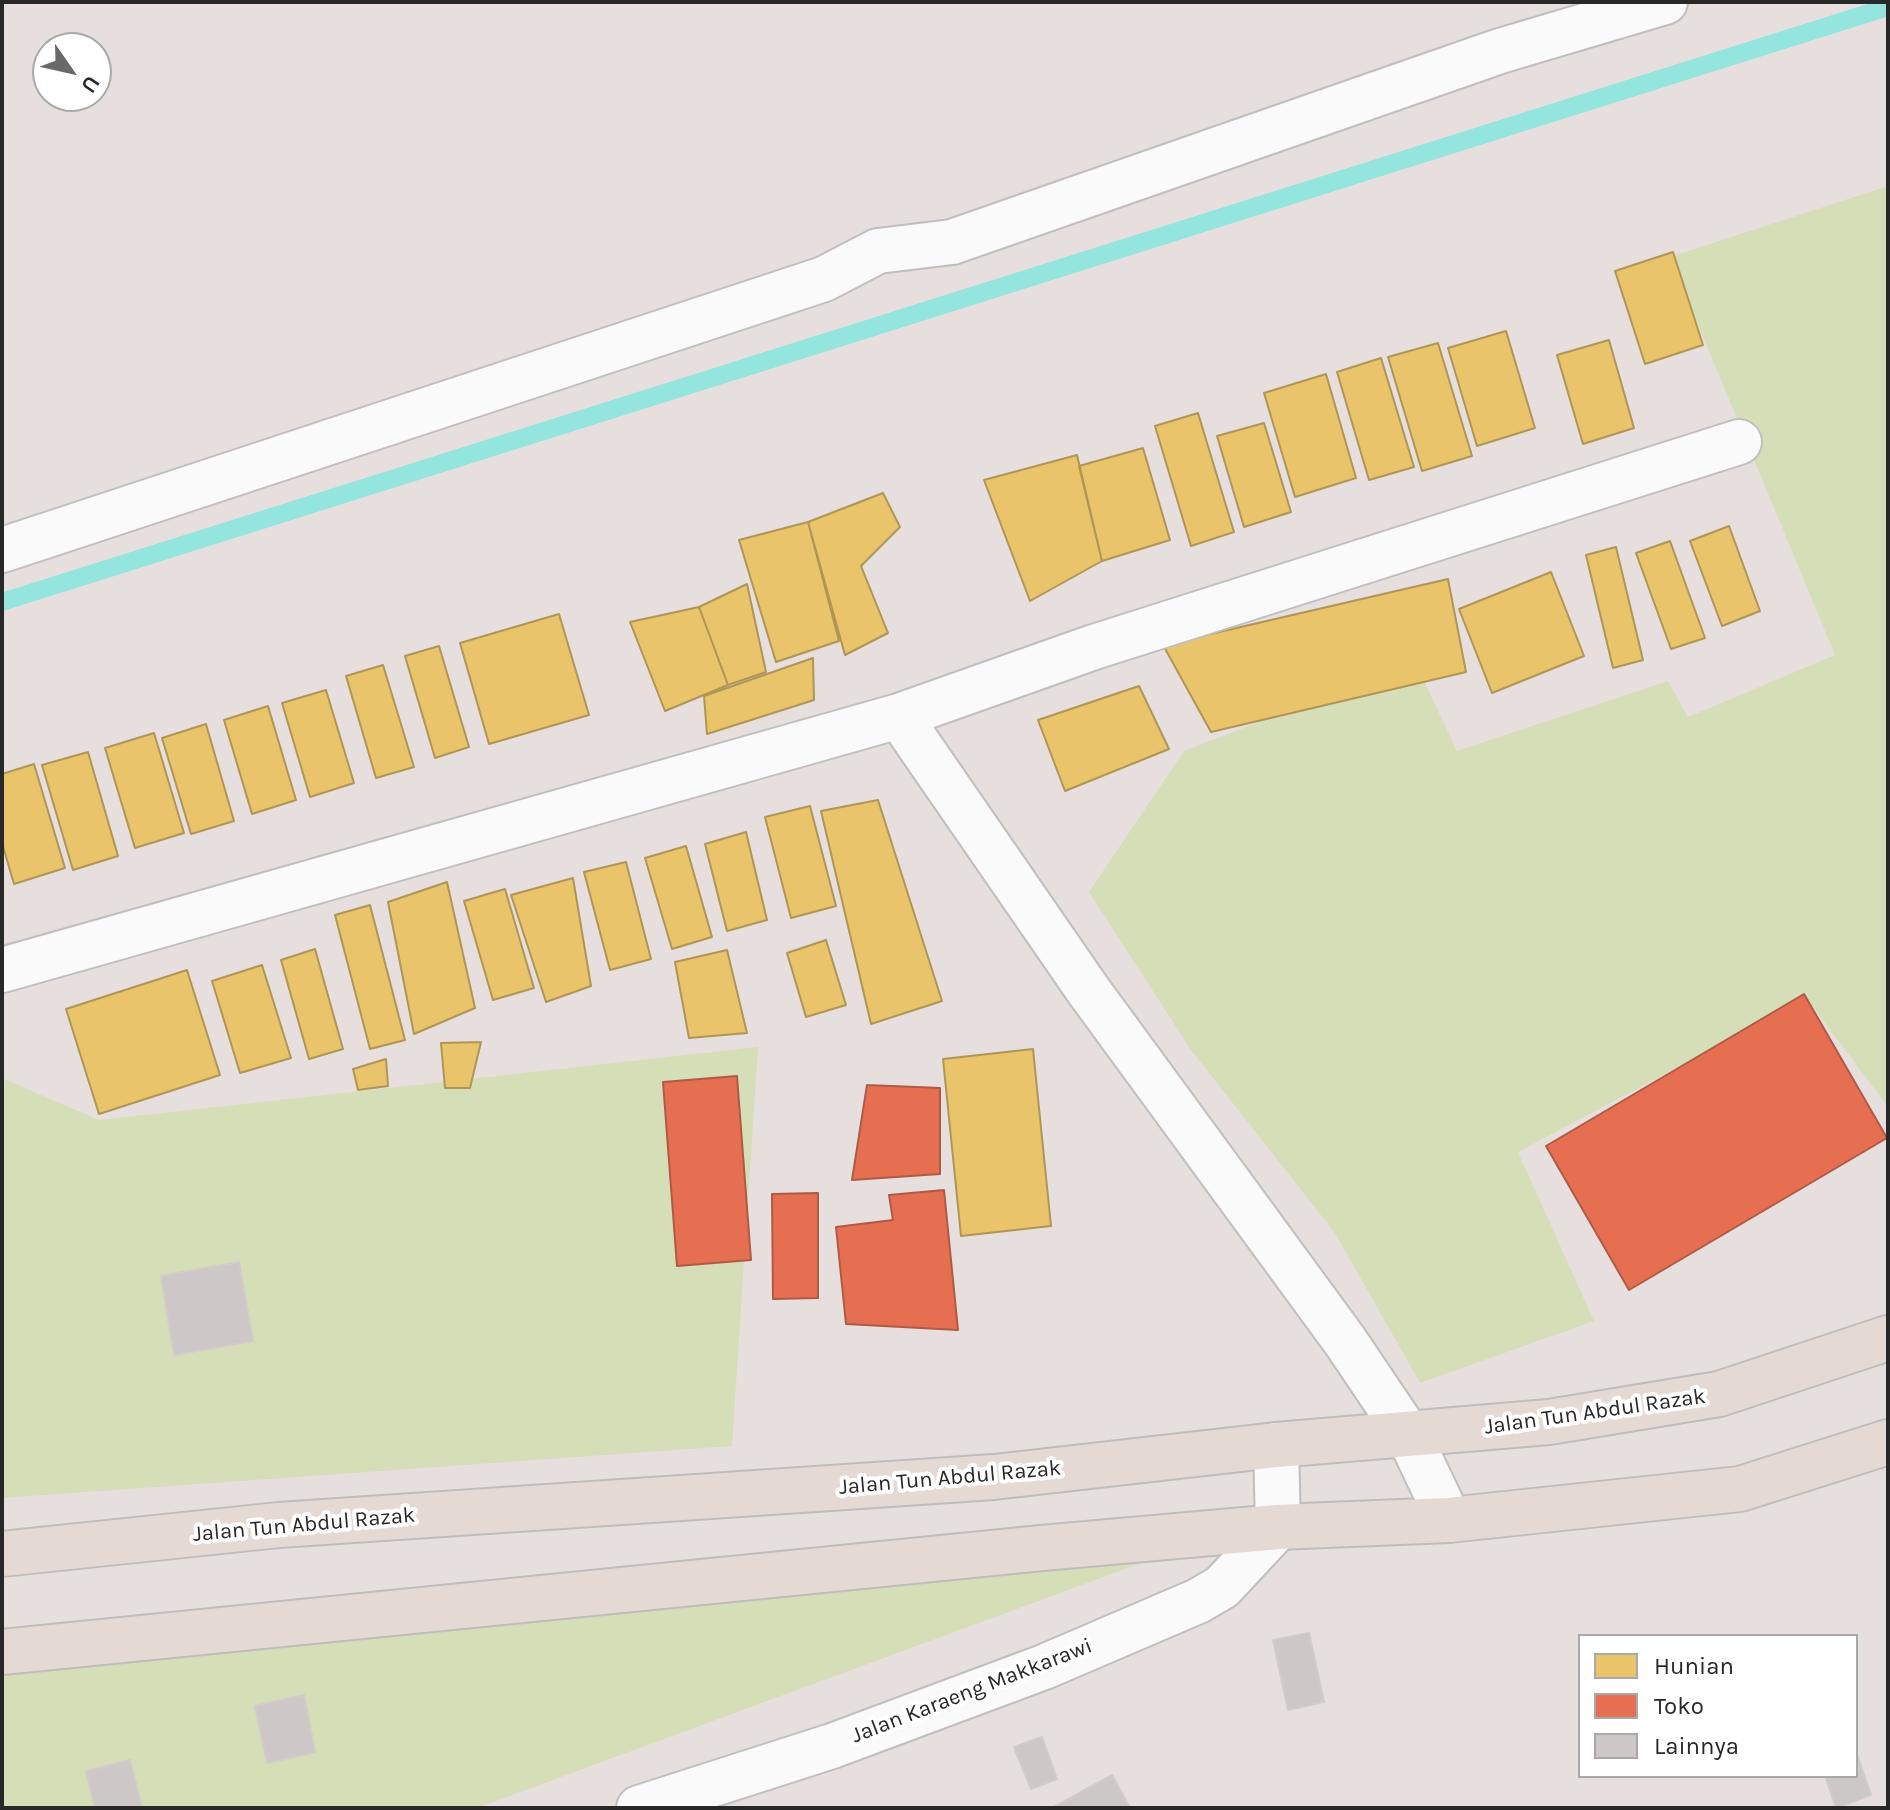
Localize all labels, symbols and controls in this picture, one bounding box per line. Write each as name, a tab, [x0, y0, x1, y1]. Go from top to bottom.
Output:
north arrow	[32, 32, 112, 112]
text: U	[75, 71, 105, 98]
street label: Jalan Tun Abdul Razak	[1483, 1383, 1707, 1441]
street label: Jalan Tun Abdul Razak	[838, 1455, 1062, 1501]
street label: Jalan Tun Abdul Razak	[192, 1502, 416, 1548]
street label: Jalan Karaeng Makkarawi	[848, 1633, 1096, 1749]
legend	[1578, 1634, 1858, 1778]
text: Hunian	[1654, 1652, 1734, 1680]
text: Toko	[1654, 1692, 1704, 1720]
text: Lainnya	[1654, 1732, 1739, 1760]

